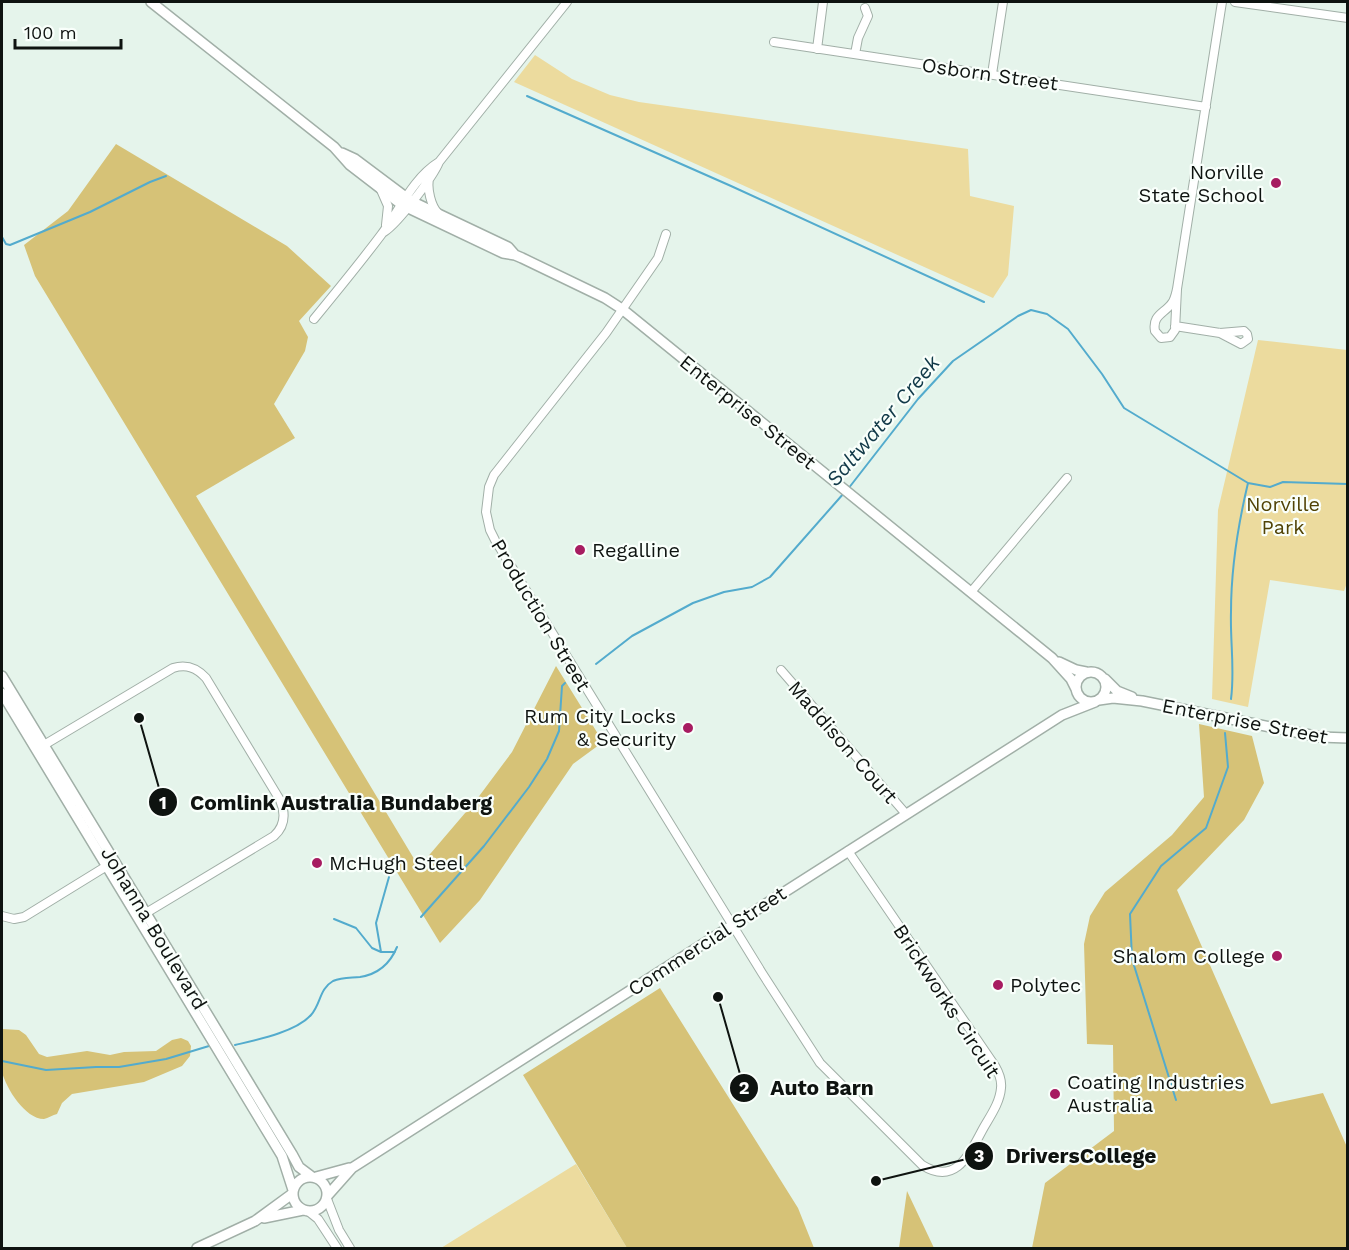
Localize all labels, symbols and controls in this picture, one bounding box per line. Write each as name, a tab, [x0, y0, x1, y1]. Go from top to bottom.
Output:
scale bar	[15, 12, 122, 50]
text: 100 m	[24, 22, 77, 43]
street label: Osborn Street	[920, 53, 1060, 96]
place label: Norville State School	[1139, 160, 1264, 207]
marker: Norville State School	[1269, 176, 1283, 190]
street label: Enterprise Street	[675, 350, 821, 475]
water label: Saltwater Creek	[821, 350, 945, 491]
park label: Norville Park	[1246, 492, 1320, 539]
street label: Production Street	[486, 535, 596, 696]
place label: Regalline	[592, 538, 680, 562]
marker: Regalline	[573, 543, 587, 557]
street label: Maddison Court	[783, 676, 903, 809]
street label: Enterprise Street	[1160, 693, 1330, 749]
place label: Rum City Locks & Security	[524, 704, 677, 751]
marker: Rum City Locks & Security	[681, 721, 695, 735]
callout: Comlink Australia Bundaberg	[148, 783, 505, 822]
text: Comlink Australia Bundaberg	[190, 790, 492, 815]
text: 1	[159, 792, 167, 813]
street label: Johanna Boulevard	[96, 842, 212, 1014]
place label: McHugh Steel	[329, 851, 464, 875]
marker: McHugh Steel	[310, 856, 324, 870]
street label: Commercial Street	[624, 881, 791, 1001]
street label: Brickworks Circuit	[888, 920, 1006, 1083]
place label: Shalom College	[1113, 944, 1265, 968]
marker: Shalom College	[1270, 949, 1284, 963]
place label: Polytec	[1010, 973, 1081, 997]
marker: Polytec	[991, 978, 1005, 992]
callout: Auto Barn	[729, 1068, 886, 1107]
place label: Coating Industries Australia	[1067, 1070, 1245, 1117]
text: Auto Barn	[770, 1075, 874, 1100]
text: 2	[739, 1077, 749, 1098]
marker: Coating Industries Australia	[1048, 1087, 1062, 1101]
callout: DriversCollege	[964, 1136, 1169, 1175]
text: DriversCollege	[1006, 1143, 1156, 1168]
text: 3	[974, 1145, 984, 1166]

